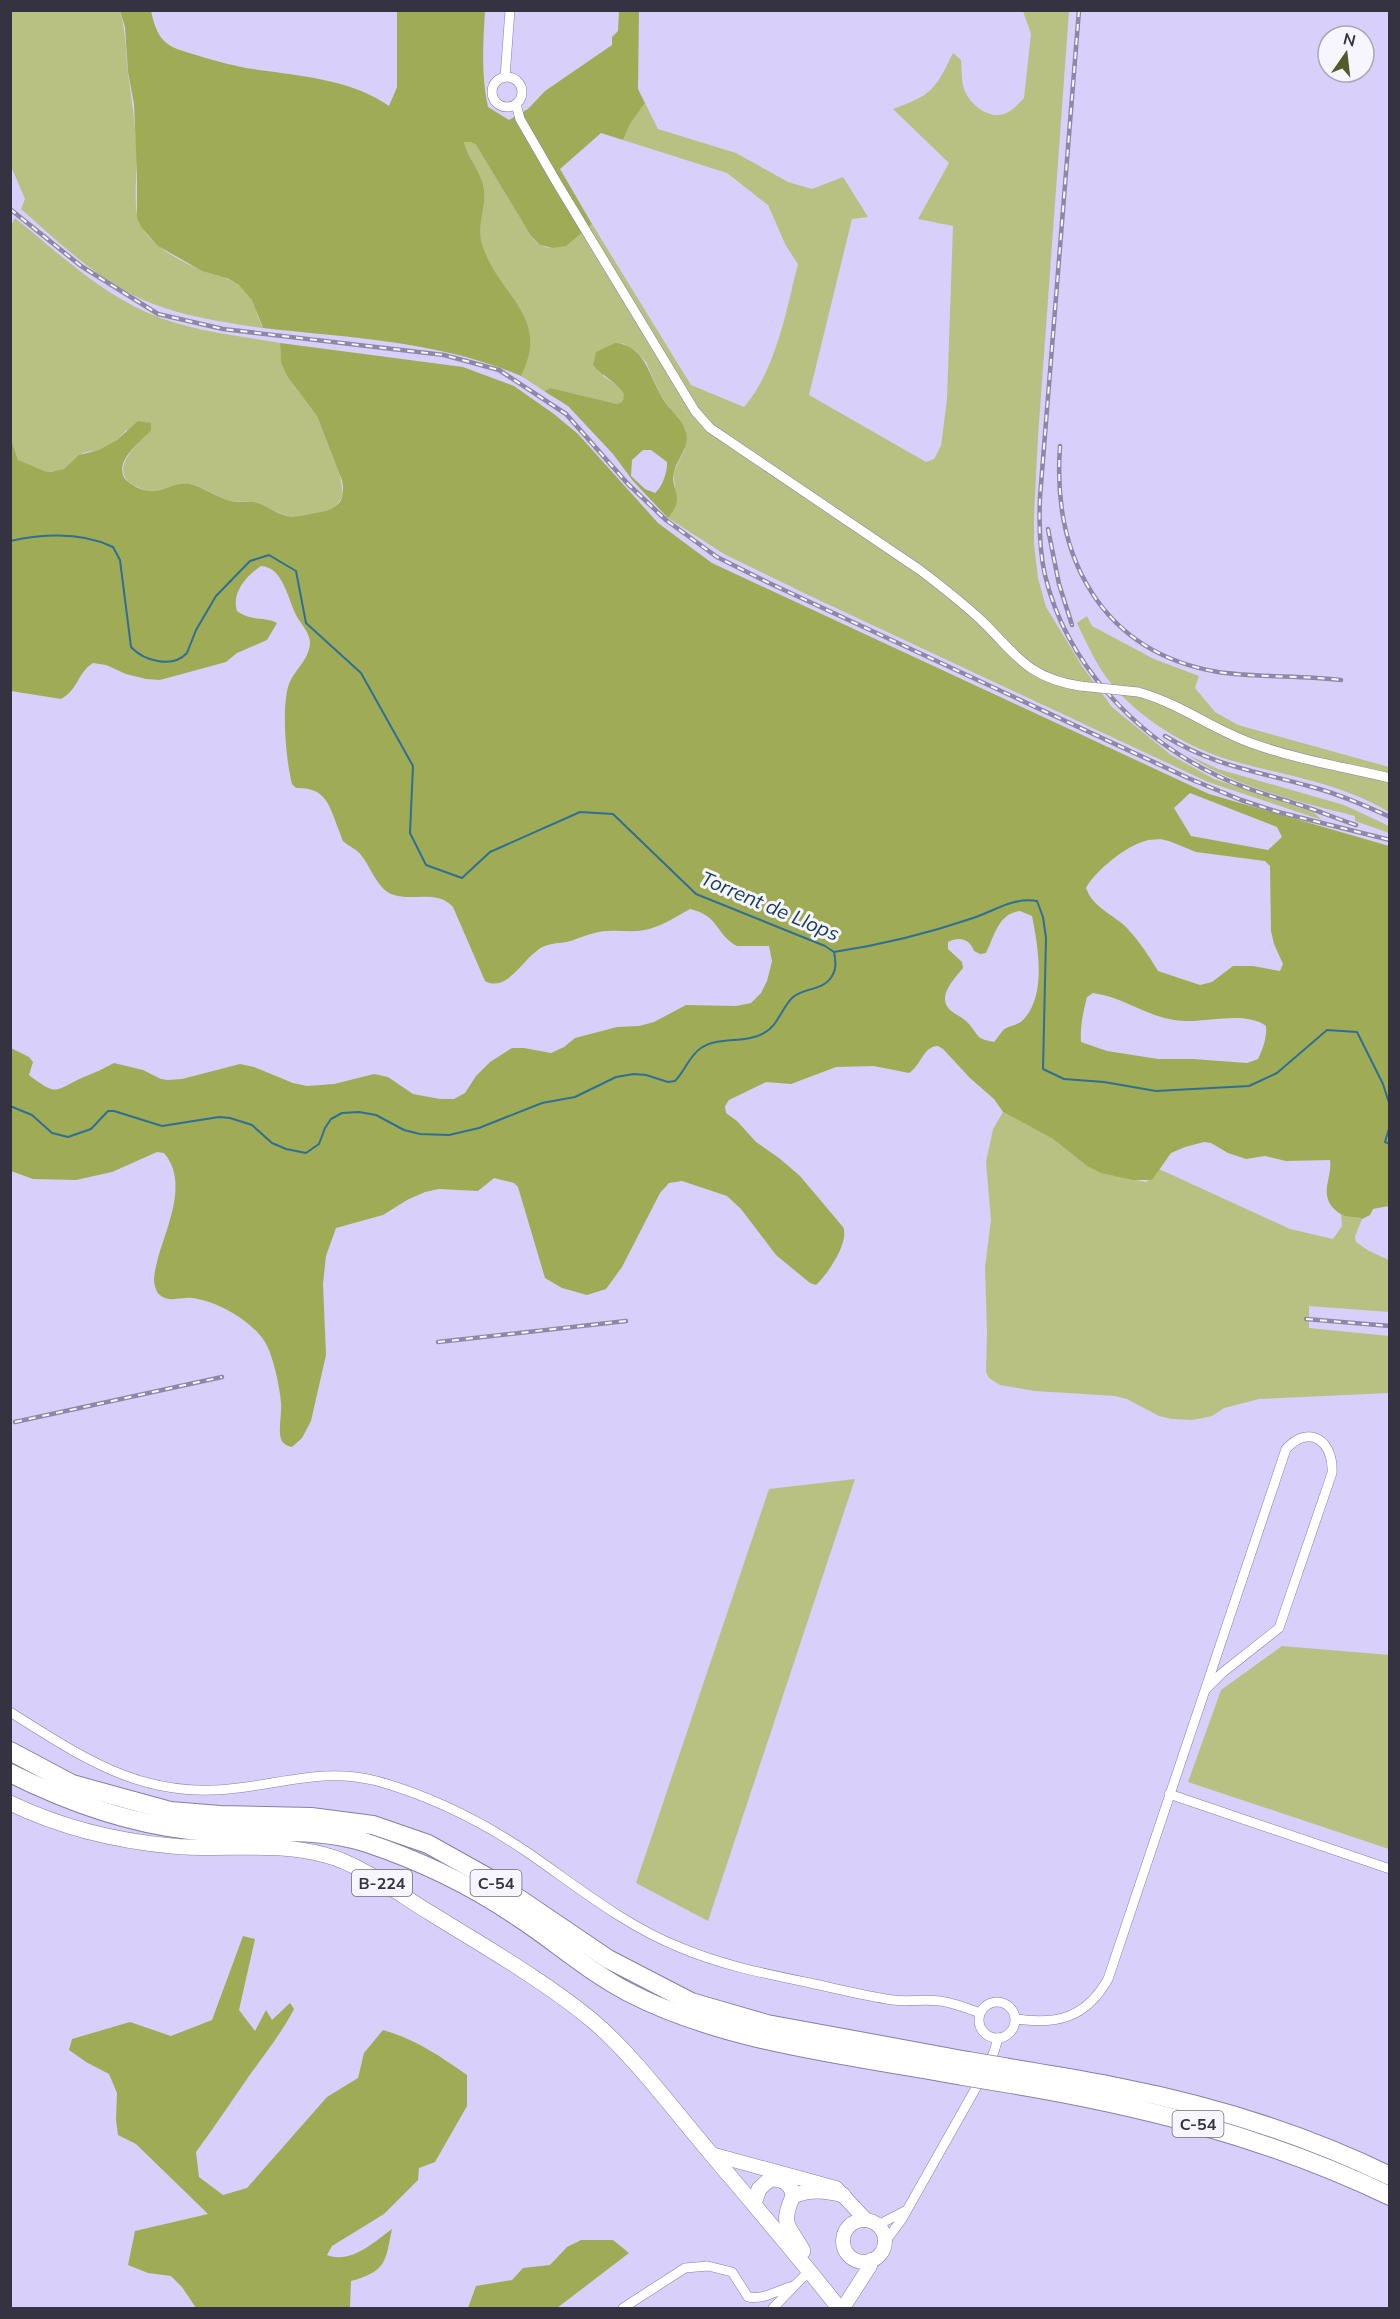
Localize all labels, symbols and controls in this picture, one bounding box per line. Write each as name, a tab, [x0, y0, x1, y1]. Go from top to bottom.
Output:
north arrow	[1316, 24, 1376, 84]
text: N	[1341, 28, 1358, 51]
water label: Torrent de Llops	[697, 865, 843, 946]
road number: B-224	[352, 1870, 412, 1896]
road number: C-54	[470, 1870, 522, 1896]
road number: C-54	[1172, 2111, 1224, 2137]

